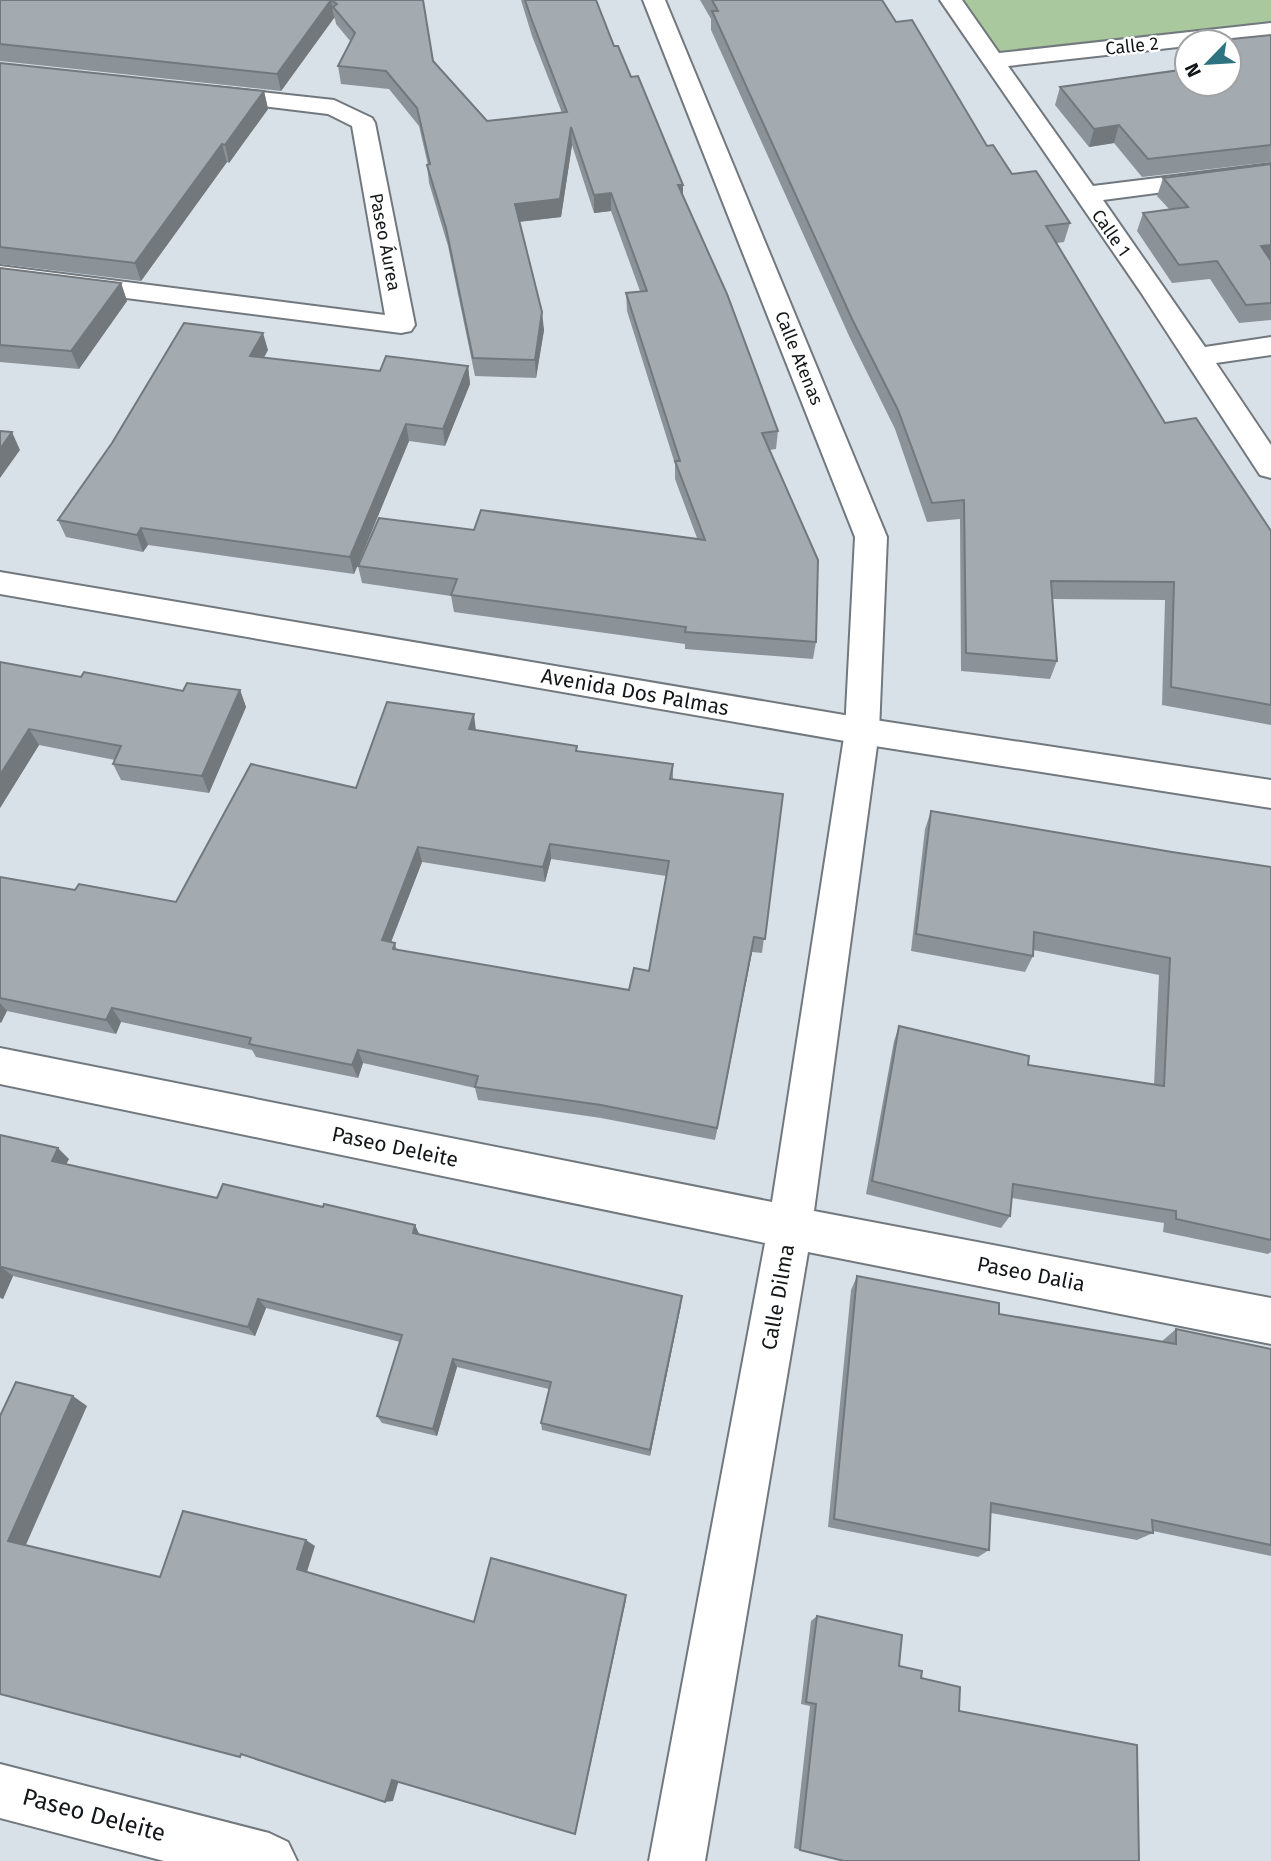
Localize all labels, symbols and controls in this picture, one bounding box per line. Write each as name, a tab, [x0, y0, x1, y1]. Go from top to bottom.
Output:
north arrow	[1173, 28, 1243, 98]
street label: Calle 2	[1104, 32, 1160, 60]
text: N	[1180, 59, 1206, 81]
street label: Paseo Áurea	[365, 191, 406, 293]
street label: Calle 1	[1087, 205, 1135, 261]
street label: Calle Atenas	[770, 308, 828, 408]
street label: Avenida Dos Palmas	[539, 663, 731, 721]
street label: Paseo Deleite	[329, 1121, 461, 1173]
street label: Calle Dilma	[756, 1242, 800, 1352]
street label: Paseo Dalia	[975, 1251, 1087, 1297]
street label: Paseo Deleite	[19, 1782, 169, 1848]

